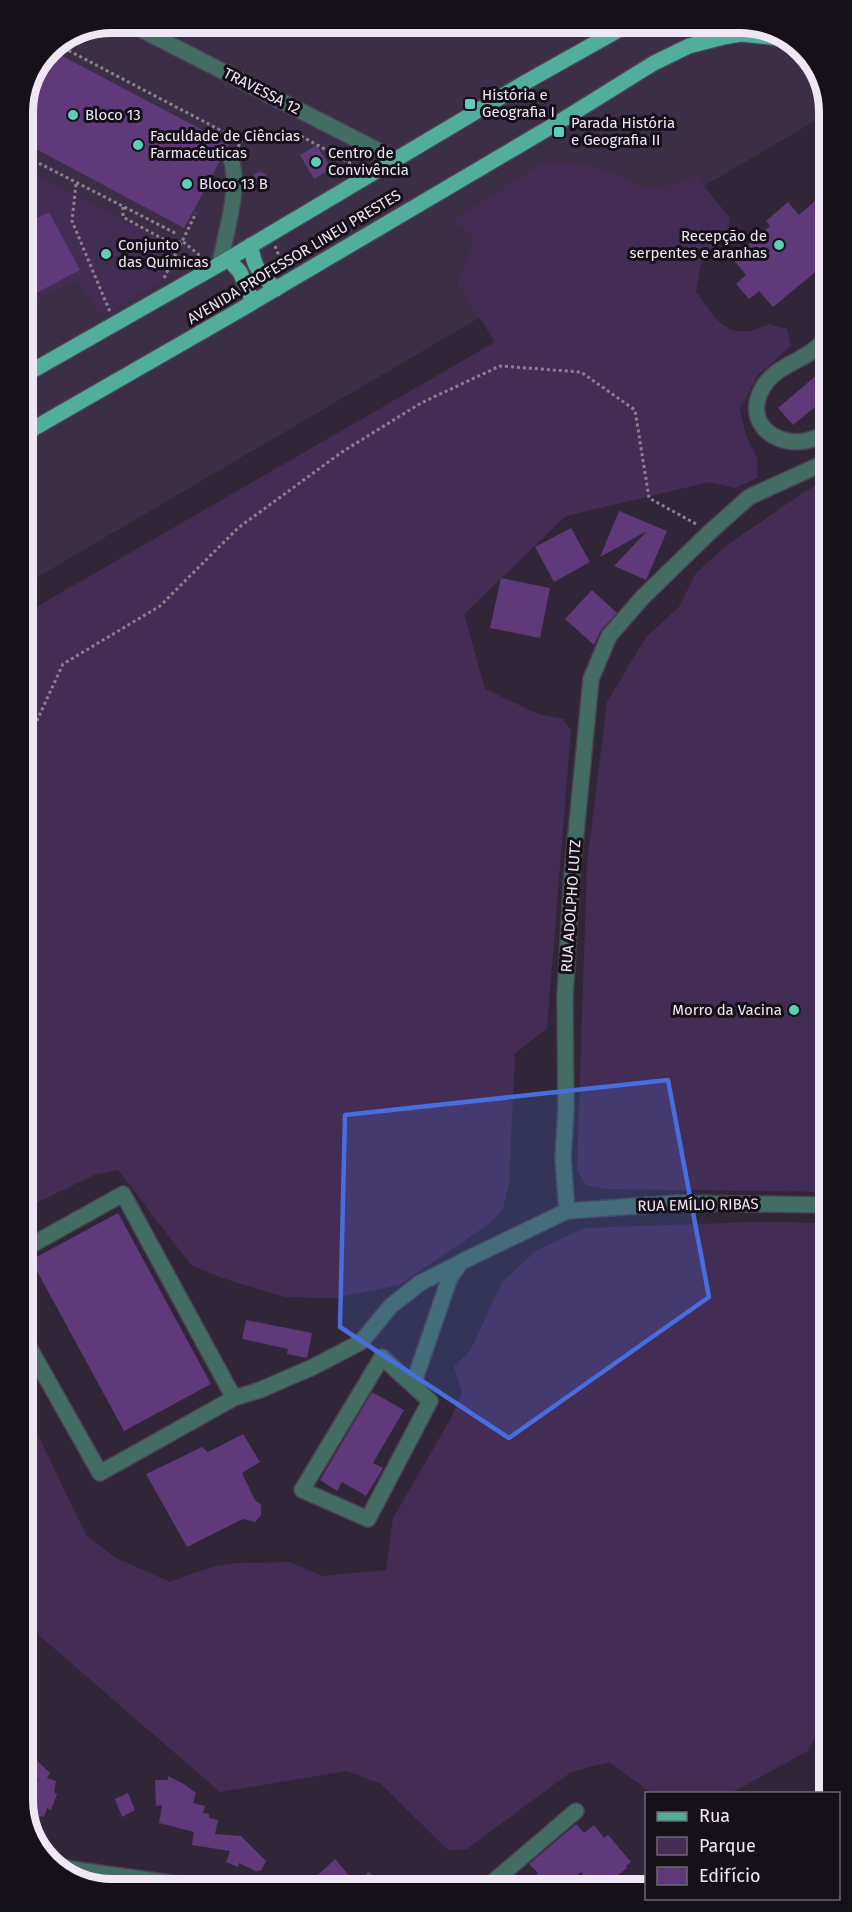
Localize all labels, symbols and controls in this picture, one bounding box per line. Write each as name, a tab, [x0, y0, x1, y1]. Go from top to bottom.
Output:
street label: TRAVESSA 12	[220, 64, 304, 118]
place label: História e Geografia I	[482, 86, 555, 121]
marker: História e Geografia I	[463, 97, 477, 111]
place label: Bloco 13	[85, 106, 141, 124]
marker: Bloco 13	[66, 108, 80, 122]
place label: Parada História e Geografia II	[571, 114, 675, 149]
marker: Parada História e Geografia II	[552, 125, 566, 139]
place label: Faculdade de Ciências Farmacêuticas	[150, 127, 300, 162]
marker: Faculdade de Ciências Farmacêuticas	[131, 138, 145, 152]
place label: Centro de Convivência	[328, 144, 409, 179]
marker: Centro de Convivência	[309, 155, 323, 169]
place label: Bloco 13 B	[199, 175, 268, 193]
marker: Bloco 13 B	[180, 177, 194, 191]
street label: AVENIDA PROFESSOR LINEU PRESTES	[184, 186, 404, 328]
place label: Recepção de serpentes e aranhas	[629, 227, 767, 262]
place label: Conjunto das Químicas	[118, 236, 208, 271]
marker: Recepção de serpentes e aranhas	[772, 238, 786, 252]
marker: Conjunto das Químicas	[99, 247, 113, 261]
street label: RUA ADOLPHO LUTZ	[557, 839, 585, 973]
place label: Morro da Vacina	[672, 1001, 782, 1019]
marker: Morro da Vacina	[787, 1003, 801, 1017]
street label: RUA EMÍLIO RIBAS	[637, 1195, 759, 1215]
legend	[645, 1792, 840, 1900]
text: Rua	[699, 1805, 730, 1827]
text: Parque	[699, 1835, 756, 1857]
text: Edifício	[699, 1865, 761, 1887]

